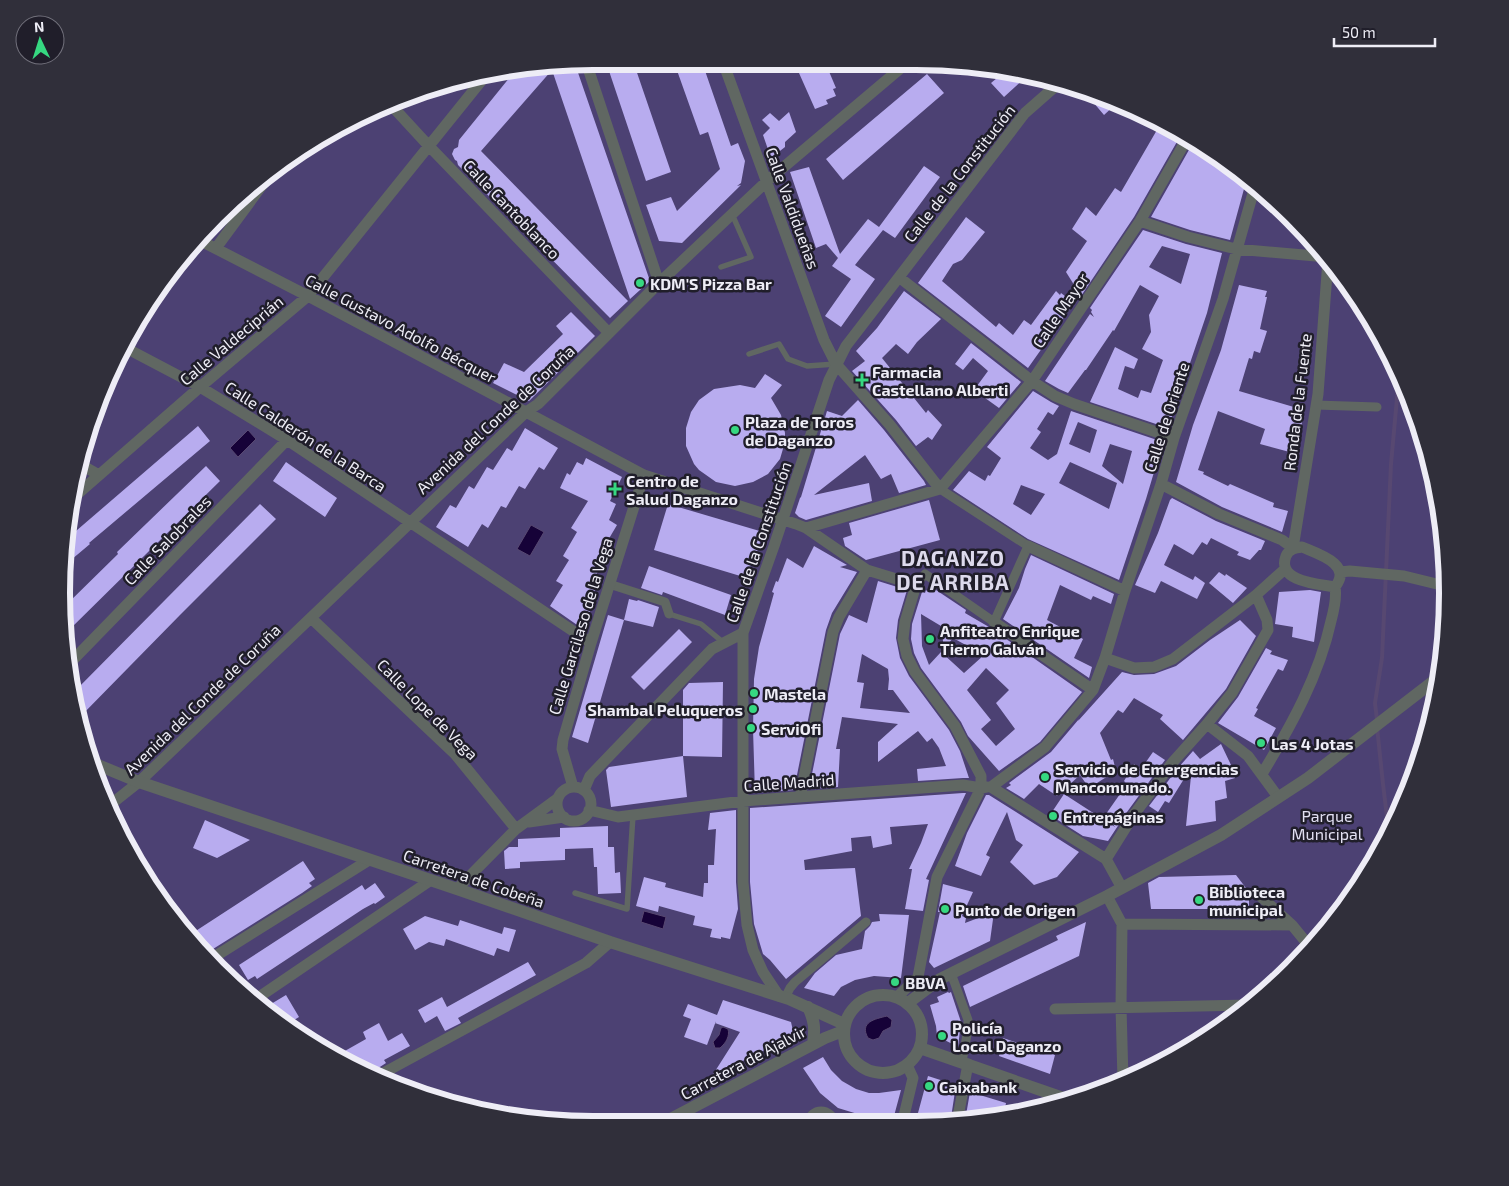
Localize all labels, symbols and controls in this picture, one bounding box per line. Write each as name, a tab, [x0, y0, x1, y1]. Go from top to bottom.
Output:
north arrow	[15, 15, 65, 65]
scale bar	[1334, 15, 1435, 47]
text: N	[33, 18, 45, 35]
text: 50 m	[1342, 23, 1376, 41]
street label: Calle de la Constitución	[899, 101, 1019, 245]
street label: Calle Valdidueñas	[762, 144, 824, 272]
street label: Calle Cantoblanco	[460, 155, 564, 263]
street label: Calle Mayor	[1028, 268, 1092, 351]
street label: Calle Gustavo Adolfo Bécquer	[302, 270, 500, 387]
place label: KDM'S Pizza Bar	[650, 274, 772, 293]
marker: KDM'S Pizza Bar	[634, 277, 646, 289]
street label: Calle Valdeciprián	[175, 291, 287, 389]
street label: Ronda de la Fuente	[1279, 332, 1315, 472]
street label: Avenida del Conde de Coruña	[412, 341, 578, 497]
street label: Calle de Oriente	[1139, 360, 1193, 474]
place label: Farmacia Castellano Alberti	[872, 362, 1008, 399]
marker: Farmacia Castellano Alberti	[856, 374, 868, 386]
street label: Calle Calderón de la Barca	[222, 377, 390, 495]
place label: Plaza de Toros de Daganzo	[745, 412, 854, 449]
marker: Plaza de Toros de Daganzo	[729, 424, 741, 436]
street label: Calle de la Constitución	[721, 459, 795, 625]
place label: Centro de Salud Daganzo	[626, 471, 738, 508]
marker: Centro de Salud Daganzo	[608, 482, 622, 496]
street label: Calle Salobrales	[120, 491, 214, 589]
street label: Calle Garcilaso de la Vega	[544, 535, 616, 717]
district label: DAGANZO DE ARRIBA	[896, 545, 1010, 594]
street label: Avenida del Conde de Coruña	[120, 620, 284, 778]
place label: Anfiteatro Enrique Tierno Galván	[940, 621, 1080, 658]
marker: Anfiteatro Enrique Tierno Galván	[924, 633, 936, 645]
street label: Calle Lope de Vega	[374, 655, 482, 763]
place label: Mastela	[764, 684, 826, 703]
marker: Mastela	[748, 687, 760, 699]
place label: Shambal Peluqueros	[588, 700, 743, 719]
marker: Shambal Peluqueros	[747, 703, 759, 715]
place label: ServiOfi	[761, 719, 821, 738]
marker: ServiOfi	[745, 722, 757, 734]
place label: Las 4 Jotas	[1271, 734, 1354, 753]
marker: Las 4 Jotas	[1255, 737, 1267, 749]
place label: Servicio de Emergencias Mancomunado.	[1055, 759, 1238, 796]
street label: Calle Madrid	[743, 769, 835, 795]
marker: Servicio de Emergencias Mancomunado.	[1039, 771, 1051, 783]
park label: Parque Municipal	[1291, 806, 1363, 843]
place label: Entrepáginas	[1063, 807, 1164, 826]
marker: Entrepáginas	[1047, 810, 1059, 822]
street label: Carretera de Cobeña	[401, 845, 547, 911]
place label: Biblioteca municipal	[1209, 882, 1285, 919]
marker: Biblioteca municipal	[1193, 894, 1205, 906]
place label: Punto de Origen	[955, 900, 1076, 919]
marker: Punto de Origen	[939, 903, 951, 915]
place label: BBVA	[905, 973, 946, 992]
marker: BBVA	[889, 976, 901, 988]
place label: Policía Local Daganzo	[952, 1018, 1061, 1055]
street label: Carretera de Ajalvir	[677, 1021, 810, 1104]
marker: Policía Local Daganzo	[936, 1030, 948, 1042]
place label: Caixabank	[939, 1077, 1017, 1096]
marker: Caixabank	[923, 1080, 935, 1092]

